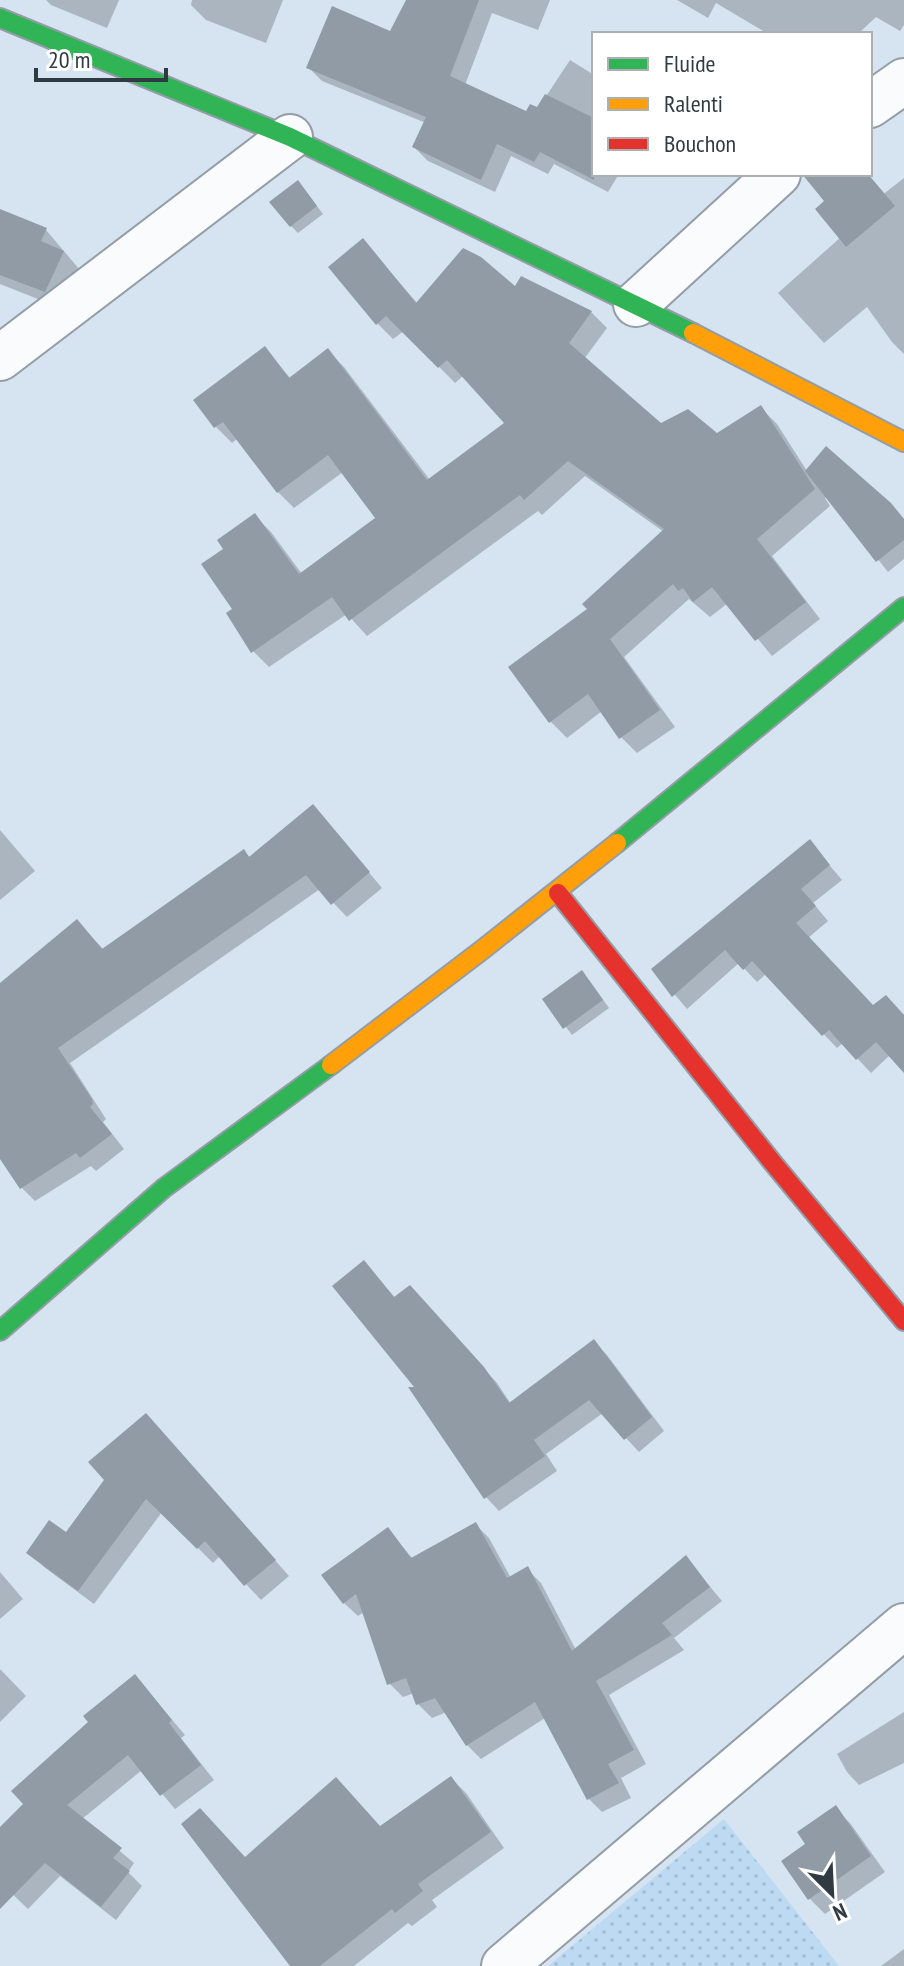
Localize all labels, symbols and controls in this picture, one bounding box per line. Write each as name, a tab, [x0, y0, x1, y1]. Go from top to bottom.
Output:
scale bar	[36, 32, 166, 82]
legend	[592, 32, 872, 176]
text: 20 m	[48, 44, 90, 75]
text: Fluide	[664, 48, 715, 79]
text: Ralenti	[664, 88, 723, 119]
text: Bouchon	[664, 128, 736, 159]
north arrow	[792, 1854, 872, 1934]
text: N	[829, 1897, 851, 1927]

